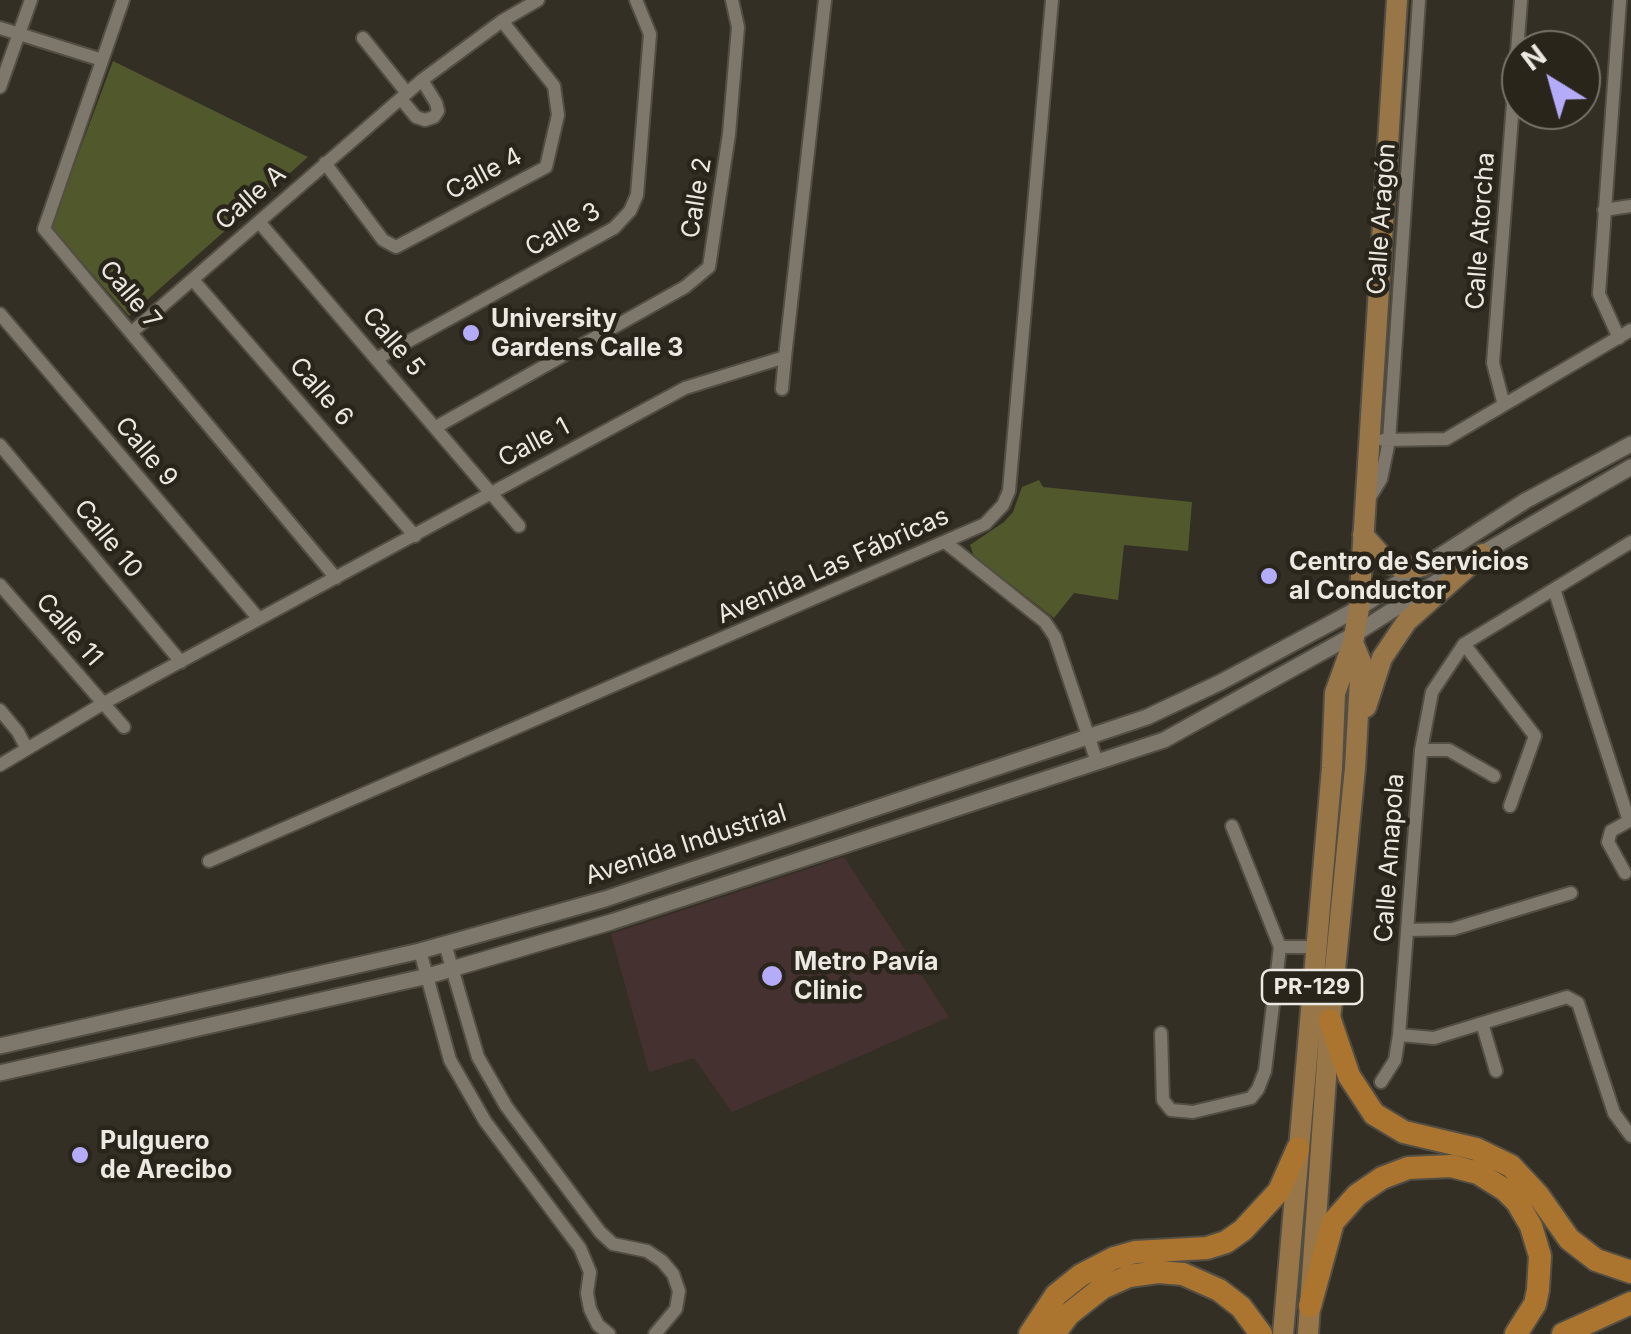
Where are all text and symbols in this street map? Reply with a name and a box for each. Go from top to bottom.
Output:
north arrow [1501,30,1601,130]
text: N [1515,38,1553,78]
street label: Calle 4 [441,141,527,207]
street label: Calle Aragón [1362,142,1402,296]
street label: Calle Atorcha [1461,151,1501,311]
street label: Calle 2 [676,156,718,240]
street label: Calle A [210,159,292,237]
street label: Calle 3 [520,197,606,263]
street label: Calle 7 [93,255,167,335]
street label: Calle 5 [355,301,431,383]
place label: University Gardens Calle 3 [491,304,683,363]
marker: University Gardens Calle 3 [460,322,482,344]
street label: Calle 6 [283,351,359,433]
street label: Calle 9 [108,411,184,493]
street label: Calle 1 [493,412,575,474]
street label: Calle 10 [67,494,149,584]
street label: Avenida Las Fábricas [713,501,953,631]
place label: Centro de Servicios al Conductor [1289,547,1529,606]
marker: Centro de Servicios al Conductor [1258,565,1280,587]
street label: Calle 11 [29,588,109,672]
street label: Calle Amapola [1369,772,1411,944]
street label: Avenida Industrial [582,798,790,892]
place label: Metro Pavía Clinic [794,947,938,1006]
marker: Metro Pavía Clinic [759,963,785,989]
road number: PR-129 [1262,970,1362,1004]
place label: Pulguero de Arecibo [100,1126,232,1185]
marker: Pulguero de Arecibo [69,1144,91,1166]

